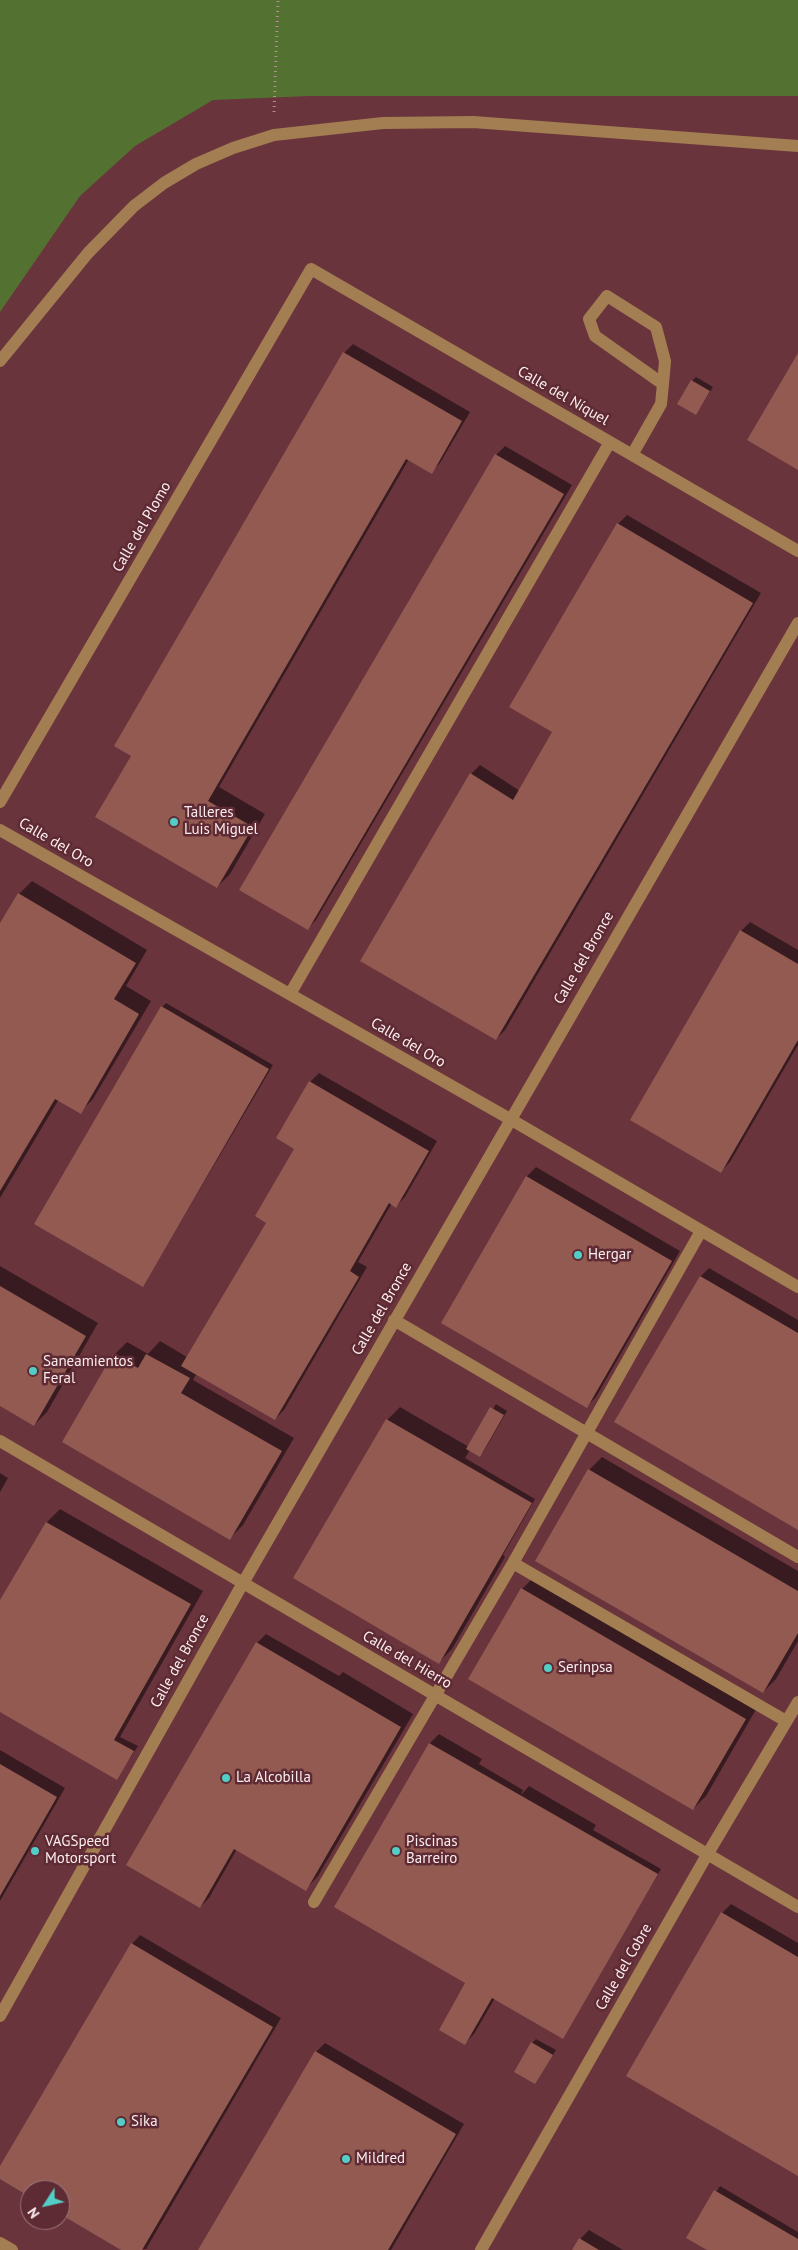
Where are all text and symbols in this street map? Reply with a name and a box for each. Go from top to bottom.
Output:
street label: Calle del Níquel [514,363,612,429]
street label: Calle del Plomo [109,479,175,575]
place label: Talleres Luis Miguel [184,804,258,839]
street label: Calle del Oro [15,814,97,872]
marker: Talleres Luis Miguel [168,816,180,828]
street label: Calle del Bronce [550,908,618,1008]
street label: Calle del Oro [367,1014,449,1072]
place label: Hergar [588,1246,631,1264]
marker: Hergar [572,1249,584,1261]
street label: Calle del Bronce [348,1259,416,1359]
place label: Saneamientos Feral [43,1353,133,1388]
marker: Saneamientos Feral [27,1365,39,1377]
street label: Calle del Bronce [147,1611,213,1711]
street label: Calle del Hierro [359,1627,455,1693]
place label: Serinpsa [558,1659,613,1677]
marker: Serinpsa [542,1662,554,1674]
place label: La Alcobilla [236,1769,311,1787]
marker: La Alcobilla [220,1772,232,1784]
place label: VAGSpeed Motorsport [45,1833,116,1868]
place label: Piscinas Barreiro [406,1833,457,1868]
marker: VAGSpeed Motorsport [29,1845,41,1857]
marker: Piscinas Barreiro [390,1845,402,1857]
street label: Calle del Cobre [592,1920,656,2014]
place label: Sika [131,2113,158,2131]
marker: Sika [115,2116,127,2128]
place label: Mildred [356,2150,405,2168]
marker: Mildred [340,2153,352,2165]
north arrow [20,2180,70,2230]
text: N [24,2204,44,2222]

